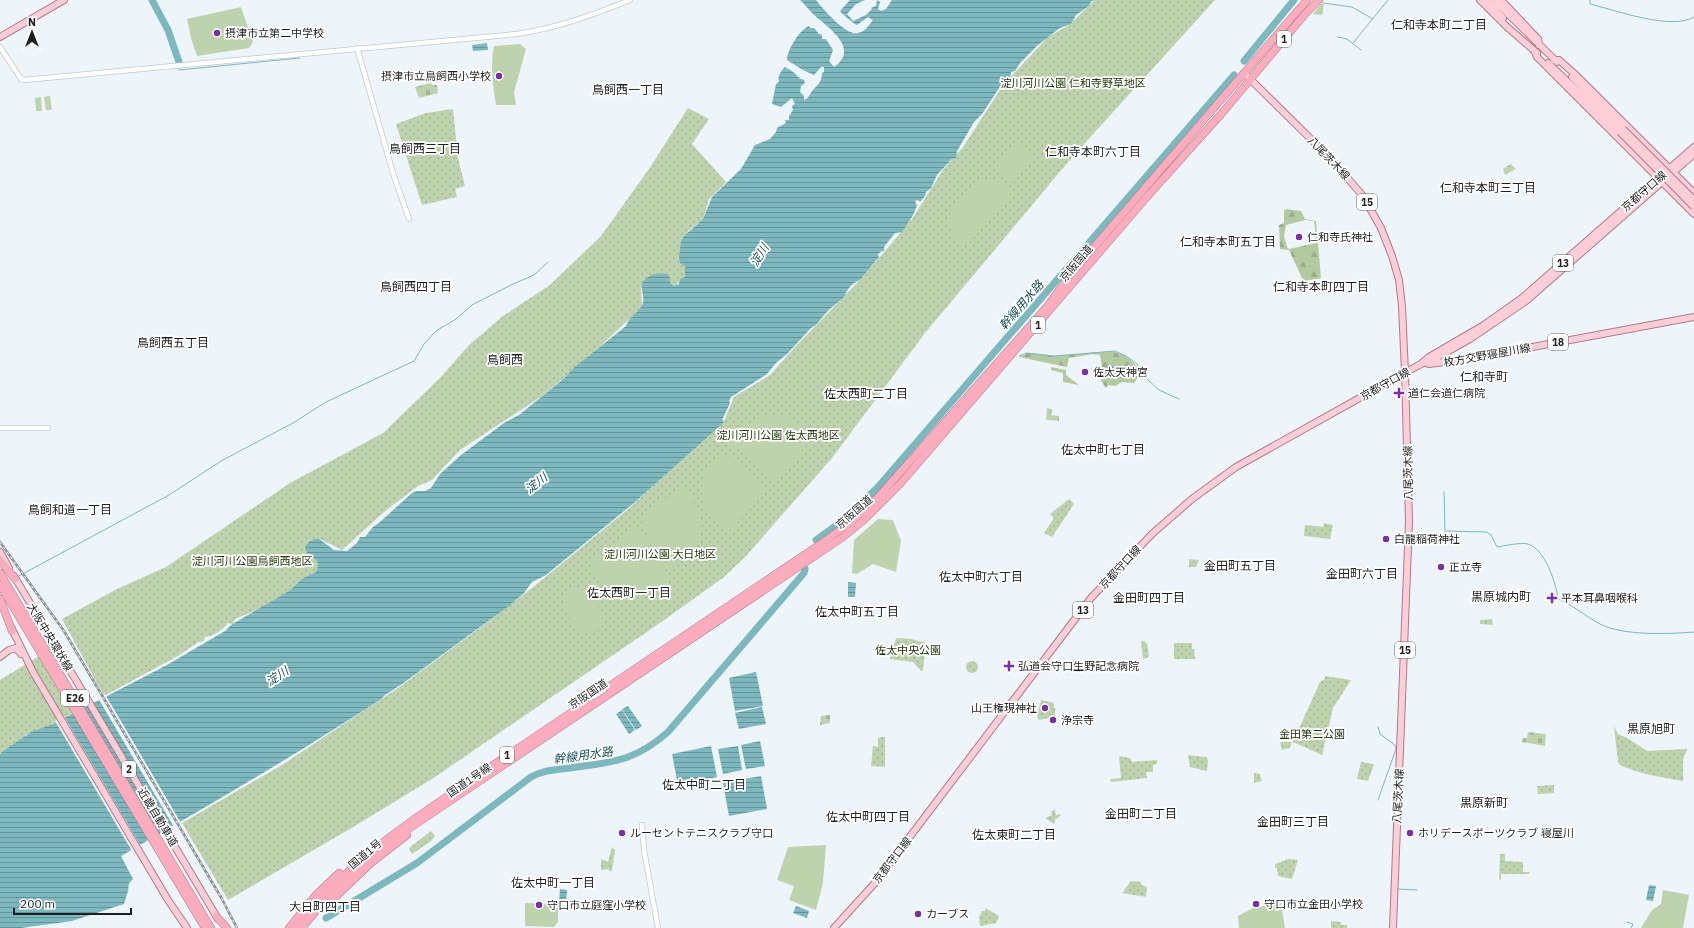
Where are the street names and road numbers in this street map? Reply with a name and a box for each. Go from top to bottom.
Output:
road number: 1 [1277,31,1291,47]
street label: 八尾茨木線 [1305,133,1353,183]
street label: 京都守口線 [1619,168,1669,214]
road number: 15 [1357,194,1377,210]
street label: 京阪国道 [1056,242,1096,284]
road number: 13 [1553,255,1573,271]
road number: 1 [1031,317,1045,333]
road number: 18 [1548,334,1568,350]
street label: 枚方交野寝屋川線 [1442,340,1532,370]
street label: 京都守口線 [1358,365,1412,403]
street label: 八尾茨木線 [1401,445,1415,501]
street label: 京阪国道 [833,492,875,532]
street label: 京都守口線 [1096,542,1144,592]
street label: 大阪中央環状線 [24,600,76,674]
road number: 13 [1073,602,1093,618]
road number: 15 [1395,642,1415,658]
street label: 京阪国道 [566,676,610,712]
road number: E26 [61,690,89,706]
road number: 1 [500,747,514,763]
street label: 国道1号線 [444,760,494,800]
road number: 2 [122,761,136,777]
street label: 八尾茨木線 [1390,768,1406,824]
street label: 近畿自動車道 [135,785,181,849]
street label: 京都守口線 [870,834,914,886]
street label: 国道1号 [345,836,385,872]

